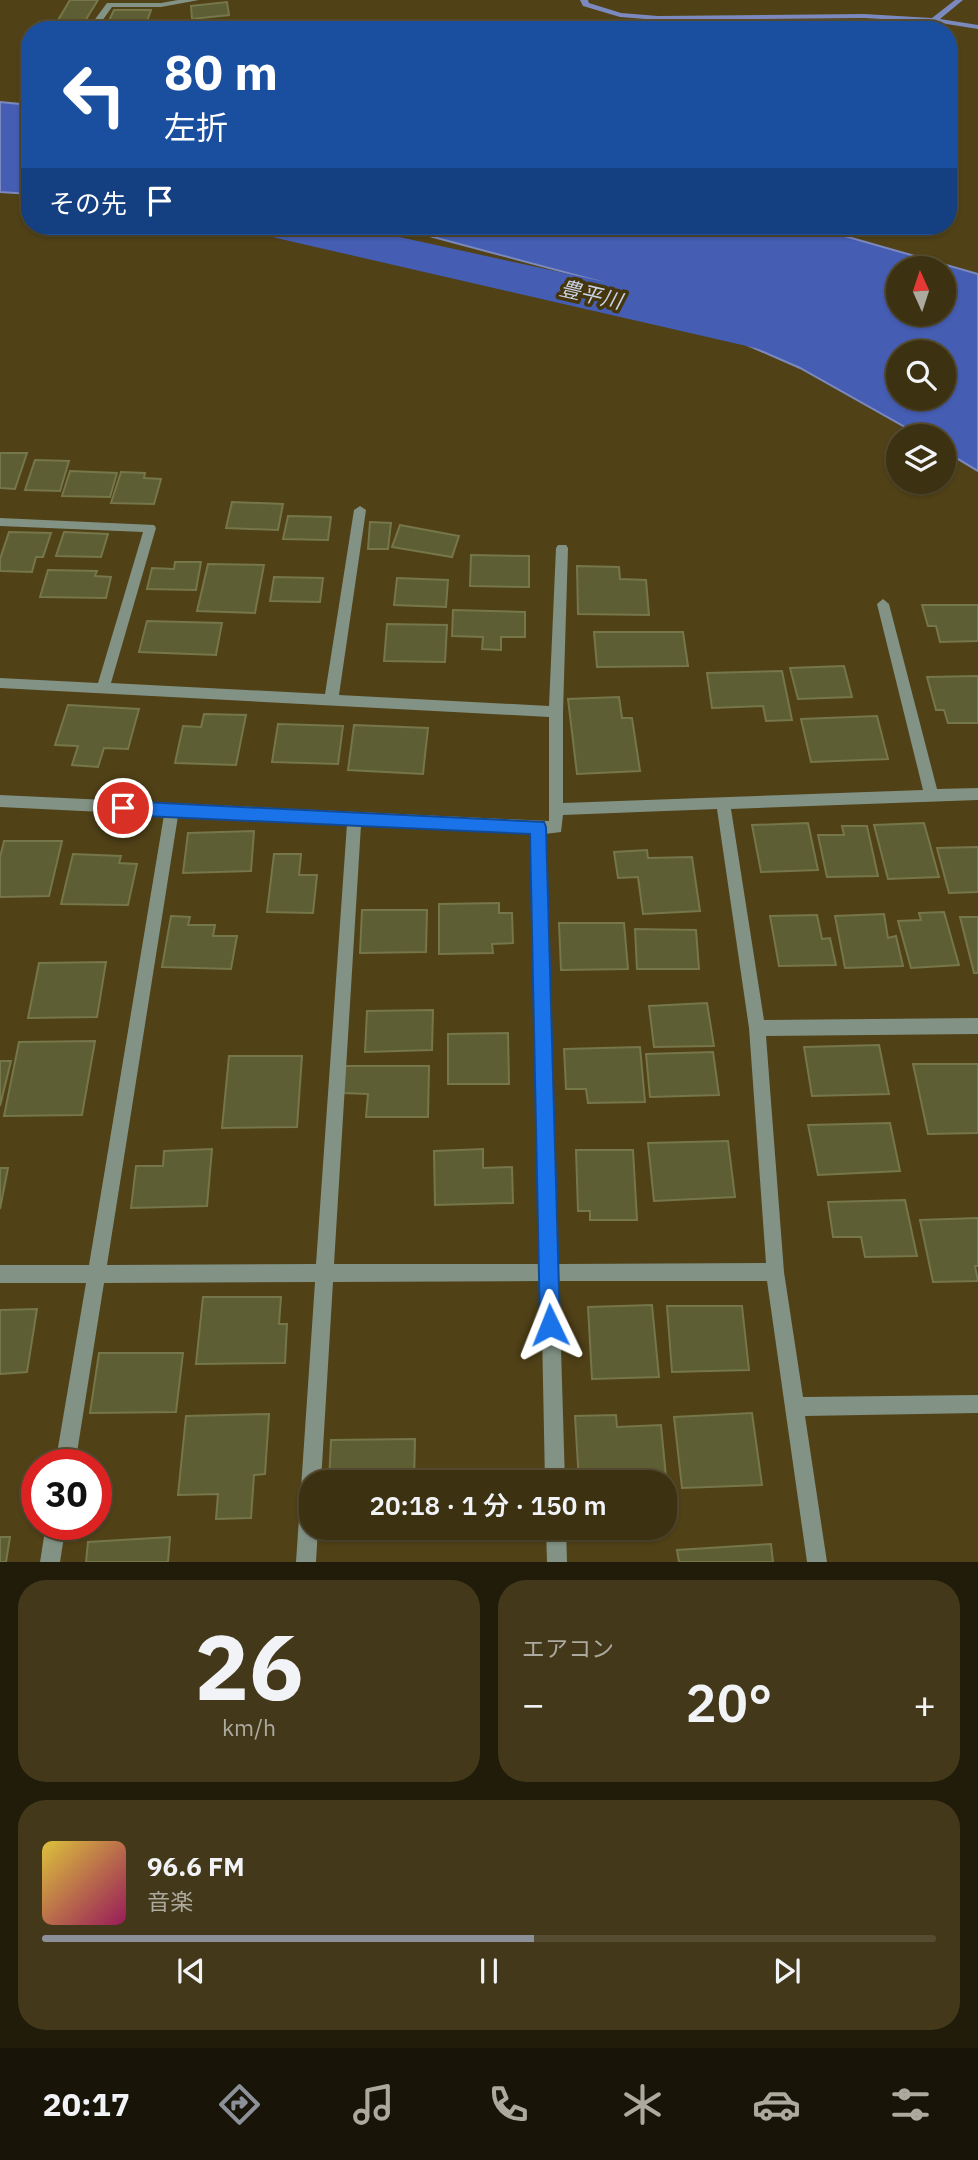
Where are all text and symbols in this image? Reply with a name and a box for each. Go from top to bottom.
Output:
text: 80 m [164,40,278,103]
icon: left [49,49,140,140]
text: 左折 [164,106,228,148]
icon: arrive [141,182,179,220]
text: その先 [49,186,127,220]
north arrow [886,256,956,326]
map controls [886,256,956,494]
water label: 豊平川 [557,273,627,315]
button: search [886,340,956,410]
button: layers [886,424,956,494]
pin [93,778,153,838]
icon: arrive [104,789,142,827]
position arrow [513,1288,587,1362]
speed limit sign: 30 [21,1449,112,1540]
text: 20:18 · 1 分 · 150 m [369,1488,607,1522]
text: 26 [194,1607,304,1725]
text: エアコン [522,1633,614,1663]
text: 20° [686,1669,772,1736]
text: − [522,1679,545,1728]
text: + [913,1679,936,1728]
text: km/h [222,1712,276,1742]
text: 96.6 FM [147,1849,245,1883]
text: 音楽 [147,1886,193,1916]
icon: previous [172,1952,210,1990]
icon: pause [470,1952,508,1990]
icon: next [768,1952,806,1990]
icon: directions [215,2080,264,2129]
icon: music [349,2080,398,2129]
icon: phone [484,2080,533,2129]
icon: climate [618,2080,667,2129]
icon: car [752,2080,801,2129]
icon: filters [886,2080,935,2129]
text: 20:17 [43,2083,130,2125]

